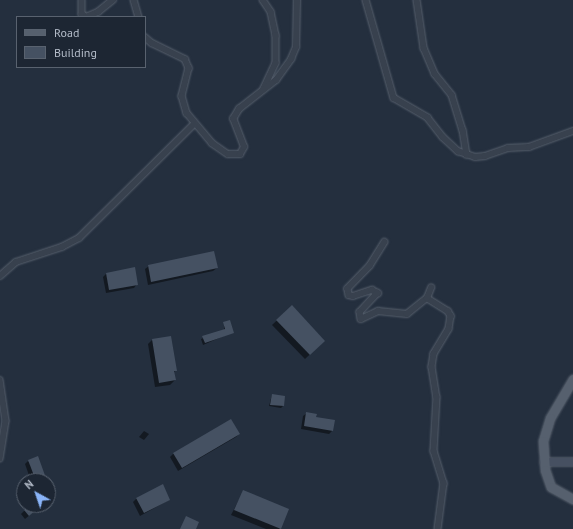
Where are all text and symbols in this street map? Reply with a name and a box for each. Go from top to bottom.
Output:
legend [16,16,146,68]
text: Road [54,25,79,40]
text: Building [54,45,97,60]
north arrow [16,473,56,513]
text: N [22,477,36,492]

